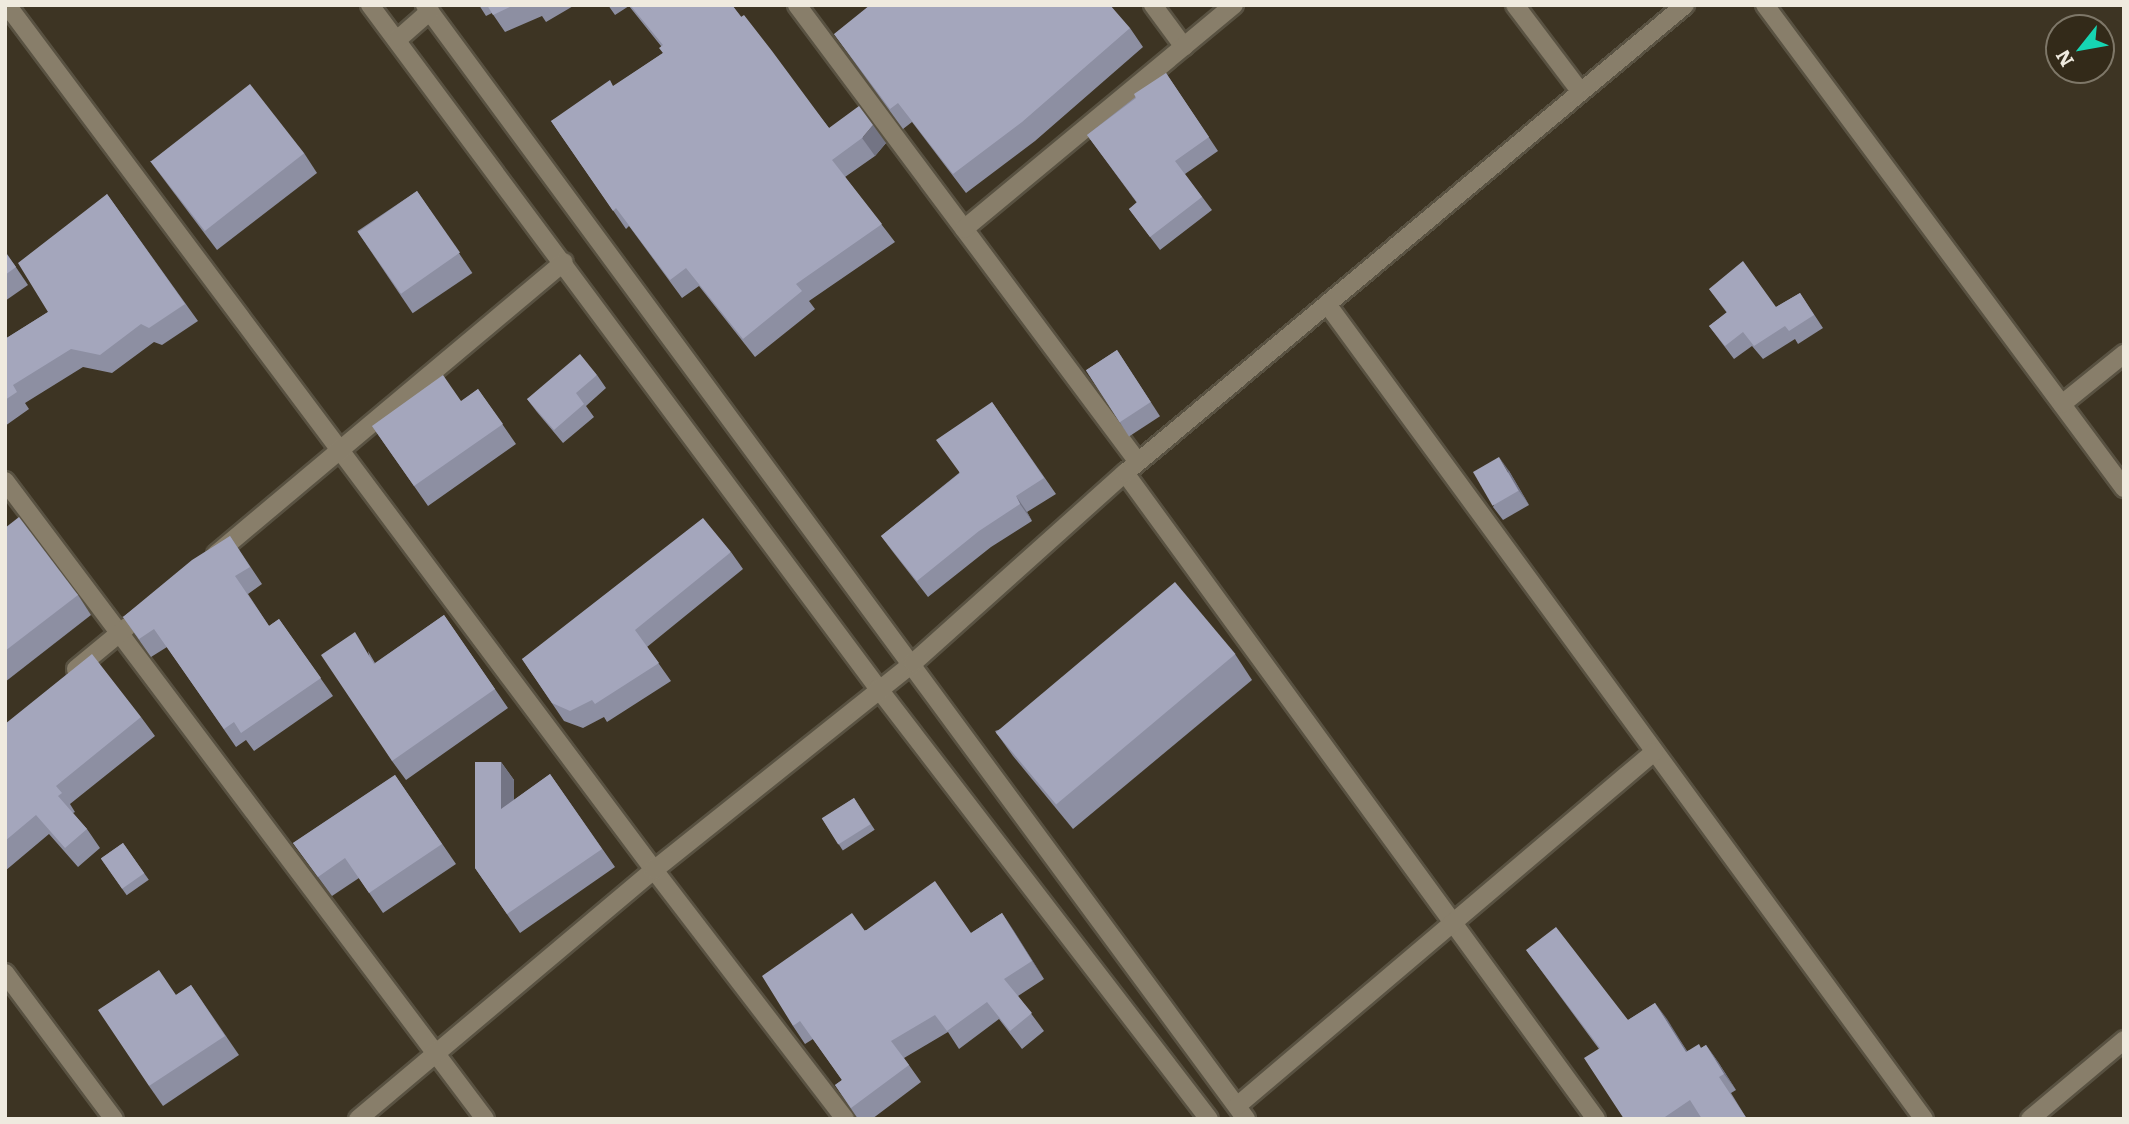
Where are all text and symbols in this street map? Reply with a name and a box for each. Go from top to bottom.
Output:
north arrow [2045,14,2115,84]
text: N [2048,45,2080,73]

